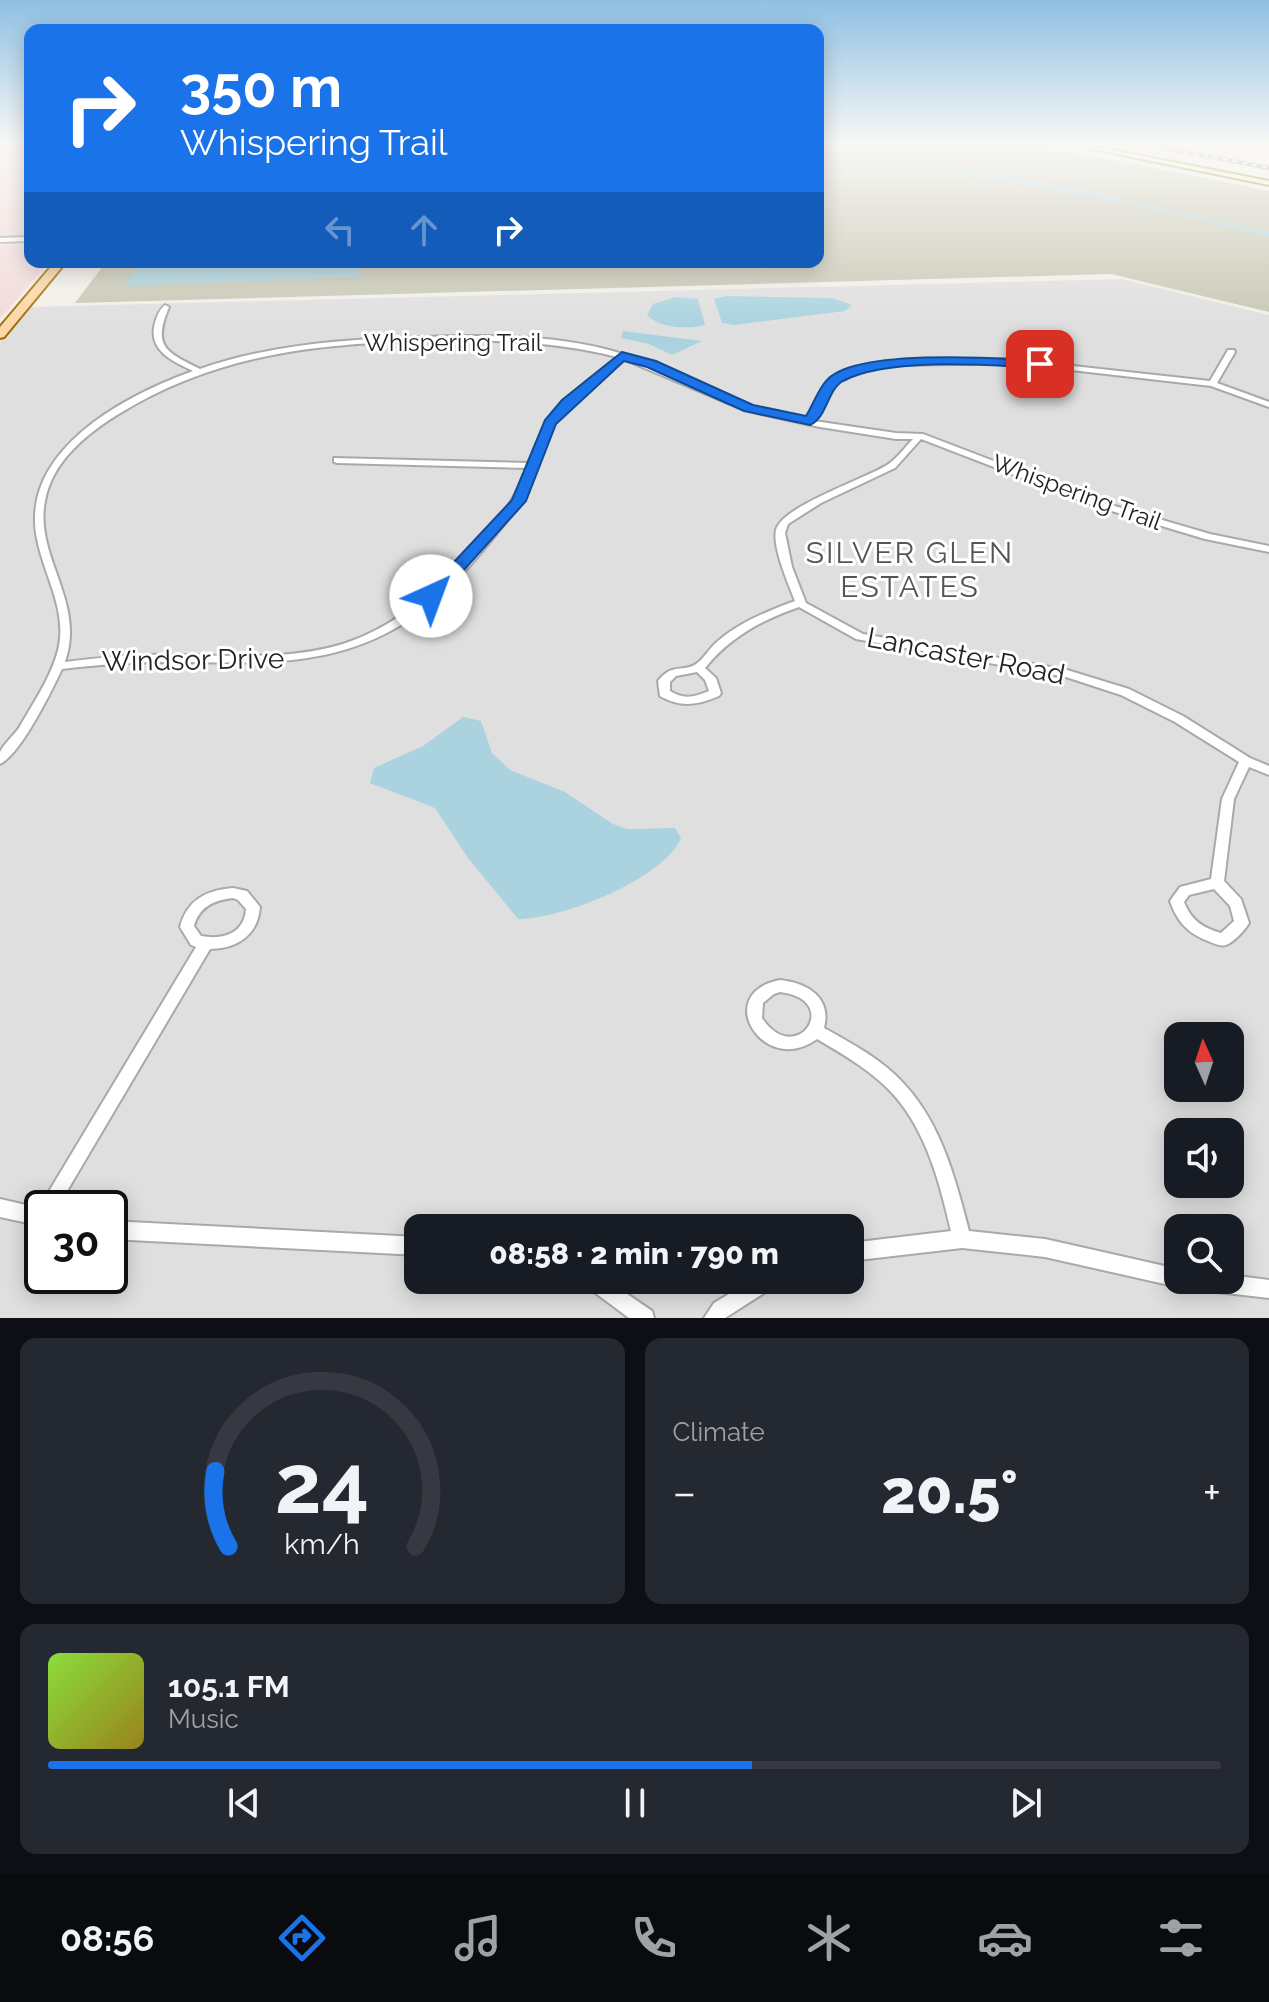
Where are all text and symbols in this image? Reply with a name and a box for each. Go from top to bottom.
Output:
text: 350 m [180,54,342,120]
icon: right [48,56,152,160]
text: Whispering Trail [180,121,448,163]
icon: left [318,208,362,252]
icon: ahead [402,208,446,252]
icon: right [486,208,530,252]
street label: Whispering Trail [364,328,543,357]
pin [1006,330,1074,398]
icon: arrive [1018,342,1062,386]
street label: Whispering Trail [988,448,1166,536]
district label: SILVER GLEN ESTATES [806,535,1014,604]
position arrow [389,554,473,638]
street label: Lancaster Road [864,621,1068,691]
street label: Windsor Drive [101,642,285,678]
north arrow [1164,1022,1244,1102]
map controls [1164,1022,1244,1294]
button: sound [1164,1118,1244,1198]
speed limit sign: 30 [24,1190,128,1294]
button: search [1164,1214,1244,1294]
text: 08:58 · 2 min · 790 m [489,1236,779,1271]
text: Climate [673,1417,765,1447]
text: 24 [275,1435,369,1532]
text: 20.5° [881,1457,1018,1527]
text: − [673,1467,696,1518]
text: + [1203,1467,1221,1518]
text: km/h [285,1527,360,1561]
text: 105.1 FM [168,1669,290,1704]
text: Music [168,1704,239,1734]
icon: previous [222,1781,266,1825]
icon: pause [613,1781,657,1825]
icon: next [1004,1781,1048,1825]
icon: directions [274,1910,330,1966]
icon: music [450,1910,506,1966]
icon: phone [626,1910,682,1966]
icon: climate [801,1910,857,1966]
icon: car [977,1910,1033,1966]
icon: filters [1153,1910,1209,1966]
text: 08:56 [60,1917,154,1959]

